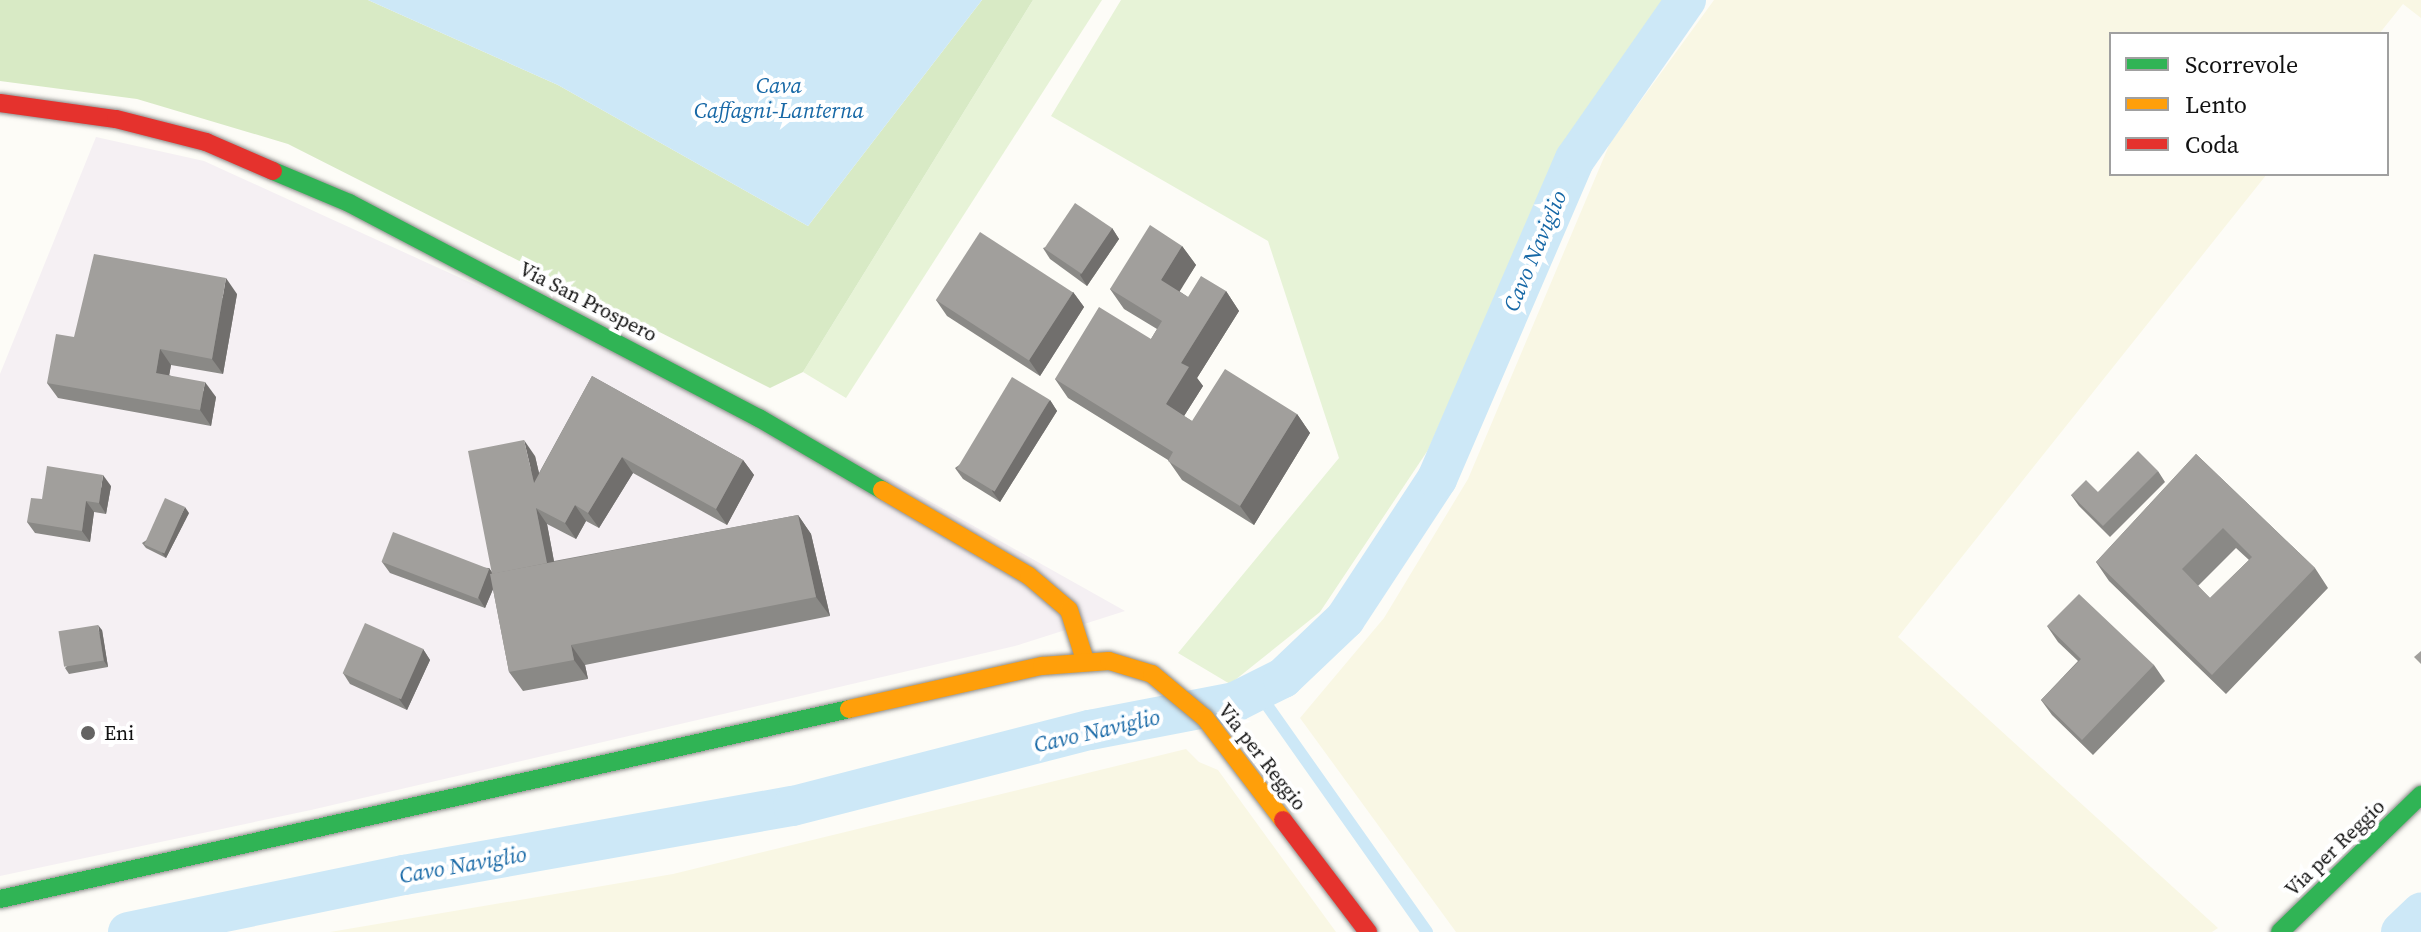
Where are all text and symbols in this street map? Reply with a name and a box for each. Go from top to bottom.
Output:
legend [2109,32,2389,176]
text: Scorrevole [2185,48,2298,81]
water label: Cava Caffagni-Lanterna [694,72,864,124]
text: Lento [2185,88,2247,121]
text: Coda [2185,128,2239,161]
water label: Cavo Naviglio [1498,187,1572,315]
street label: Via San Prospero [515,257,661,347]
street label: Via per Reggio [1213,699,1311,815]
water label: Cavo Naviglio [1031,704,1163,758]
place label: Eni [104,721,134,745]
marker: Eni [79,724,97,742]
street label: Via per Reggio [2280,795,2390,901]
water label: Cavo Naviglio [397,841,529,889]

